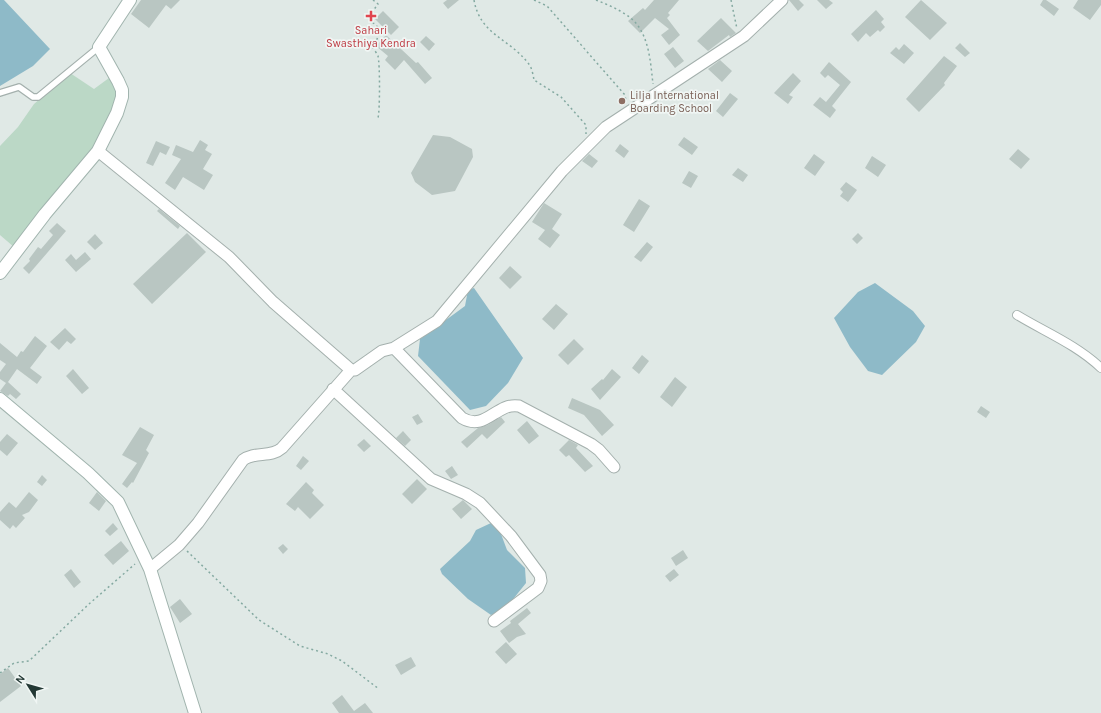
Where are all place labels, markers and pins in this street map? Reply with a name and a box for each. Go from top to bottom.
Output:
marker: Sahari Swasthiya Kendra [365,10,377,22]
place label: Sahari Swasthiya Kendra [326,24,416,50]
place label: Lilja International Boarding School [630,89,719,115]
marker: Lilja International Boarding School [617,96,627,106]

